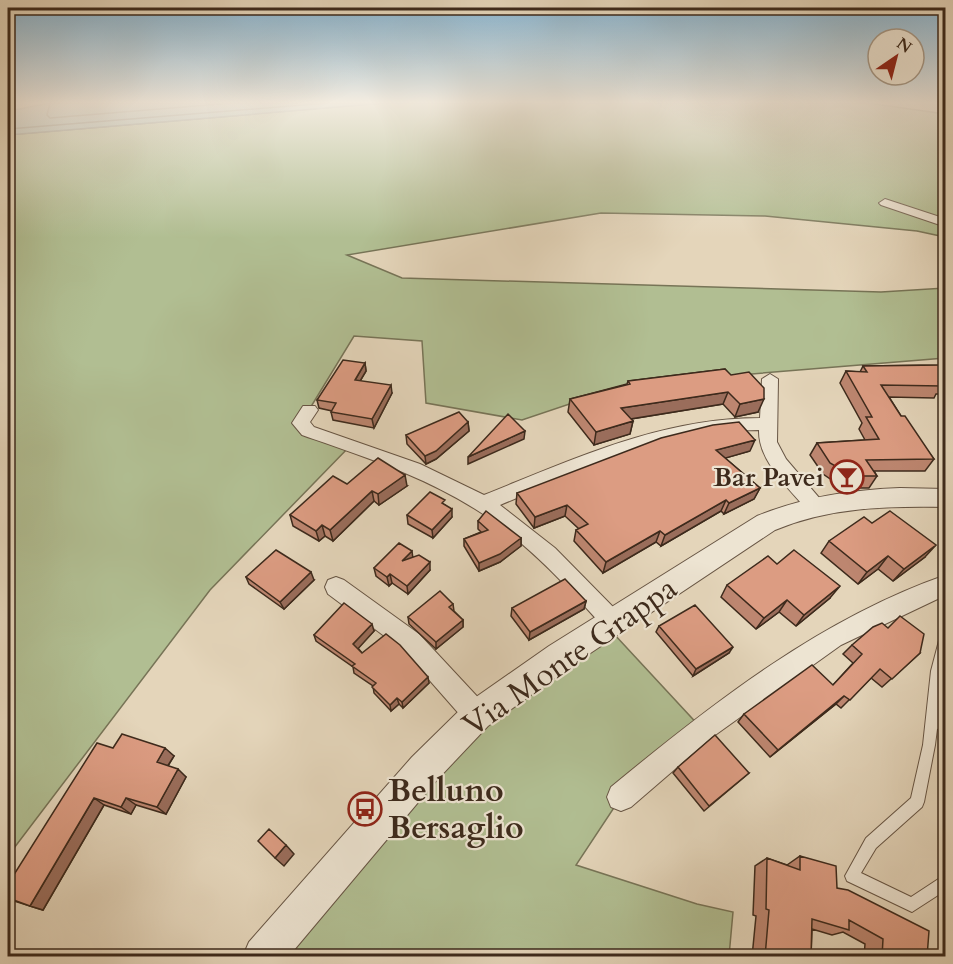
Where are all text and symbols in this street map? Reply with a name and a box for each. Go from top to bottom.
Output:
north arrow [866,27,926,87]
text: N [892,33,916,59]
bar icon: Bar Pavei [829,459,865,495]
place label: Bar Pavei [713,460,824,495]
street label: Via Monte Grappa [454,566,686,747]
place label: Belluno Bersaglio [388,769,524,850]
bus stop icon: Belluno Bersaglio [347,791,383,827]

